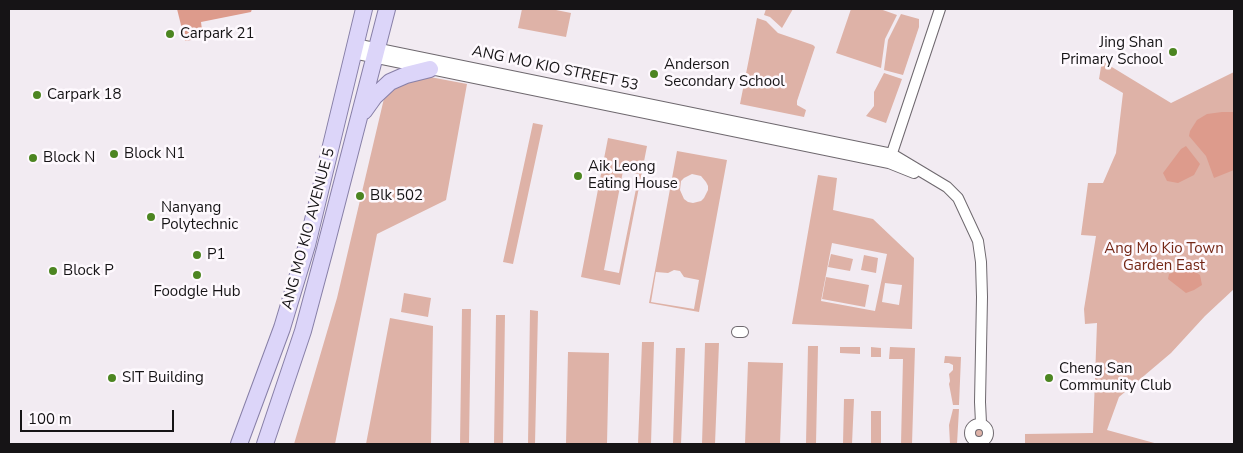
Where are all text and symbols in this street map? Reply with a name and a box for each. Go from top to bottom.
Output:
place label: Carpark 21 [180,25,255,43]
marker: Carpark 21 [164,28,176,40]
place label: Jing Shan Primary School [1061,34,1163,69]
street label: ANG MO KIO STREET 53 [470,43,640,95]
marker: Jing Shan Primary School [1167,46,1179,58]
place label: Anderson Secondary School [664,56,785,91]
marker: Anderson Secondary School [648,68,660,80]
place label: Carpark 18 [47,86,122,104]
marker: Carpark 18 [31,89,43,101]
place label: Block N1 [124,145,185,163]
street label: ANG MO KIO AVENUE 5 [279,146,339,312]
marker: Block N1 [108,148,120,160]
place label: Block N [43,149,95,167]
marker: Block N [27,152,39,164]
place label: Aik Leong Eating House [588,158,678,193]
marker: Aik Leong Eating House [572,170,584,182]
place label: Blk 502 [370,187,423,205]
marker: Blk 502 [354,190,366,202]
place label: Nanyang Polytechnic [161,199,238,234]
marker: Nanyang Polytechnic [145,211,157,223]
park label: Ang Mo Kio Town Garden East [1104,240,1224,275]
place label: P1 [207,246,225,264]
marker: P1 [191,249,203,261]
place label: Block P [63,262,114,280]
marker: Block P [47,265,59,277]
marker: Foodgle Hub [191,269,203,281]
place label: Foodgle Hub [154,283,240,301]
place label: Cheng San Community Club [1059,360,1172,395]
place label: SIT Building [122,369,204,387]
marker: SIT Building [106,372,118,384]
marker: Cheng San Community Club [1043,372,1055,384]
scale bar [22,400,176,432]
text: 100 m [28,409,72,429]

